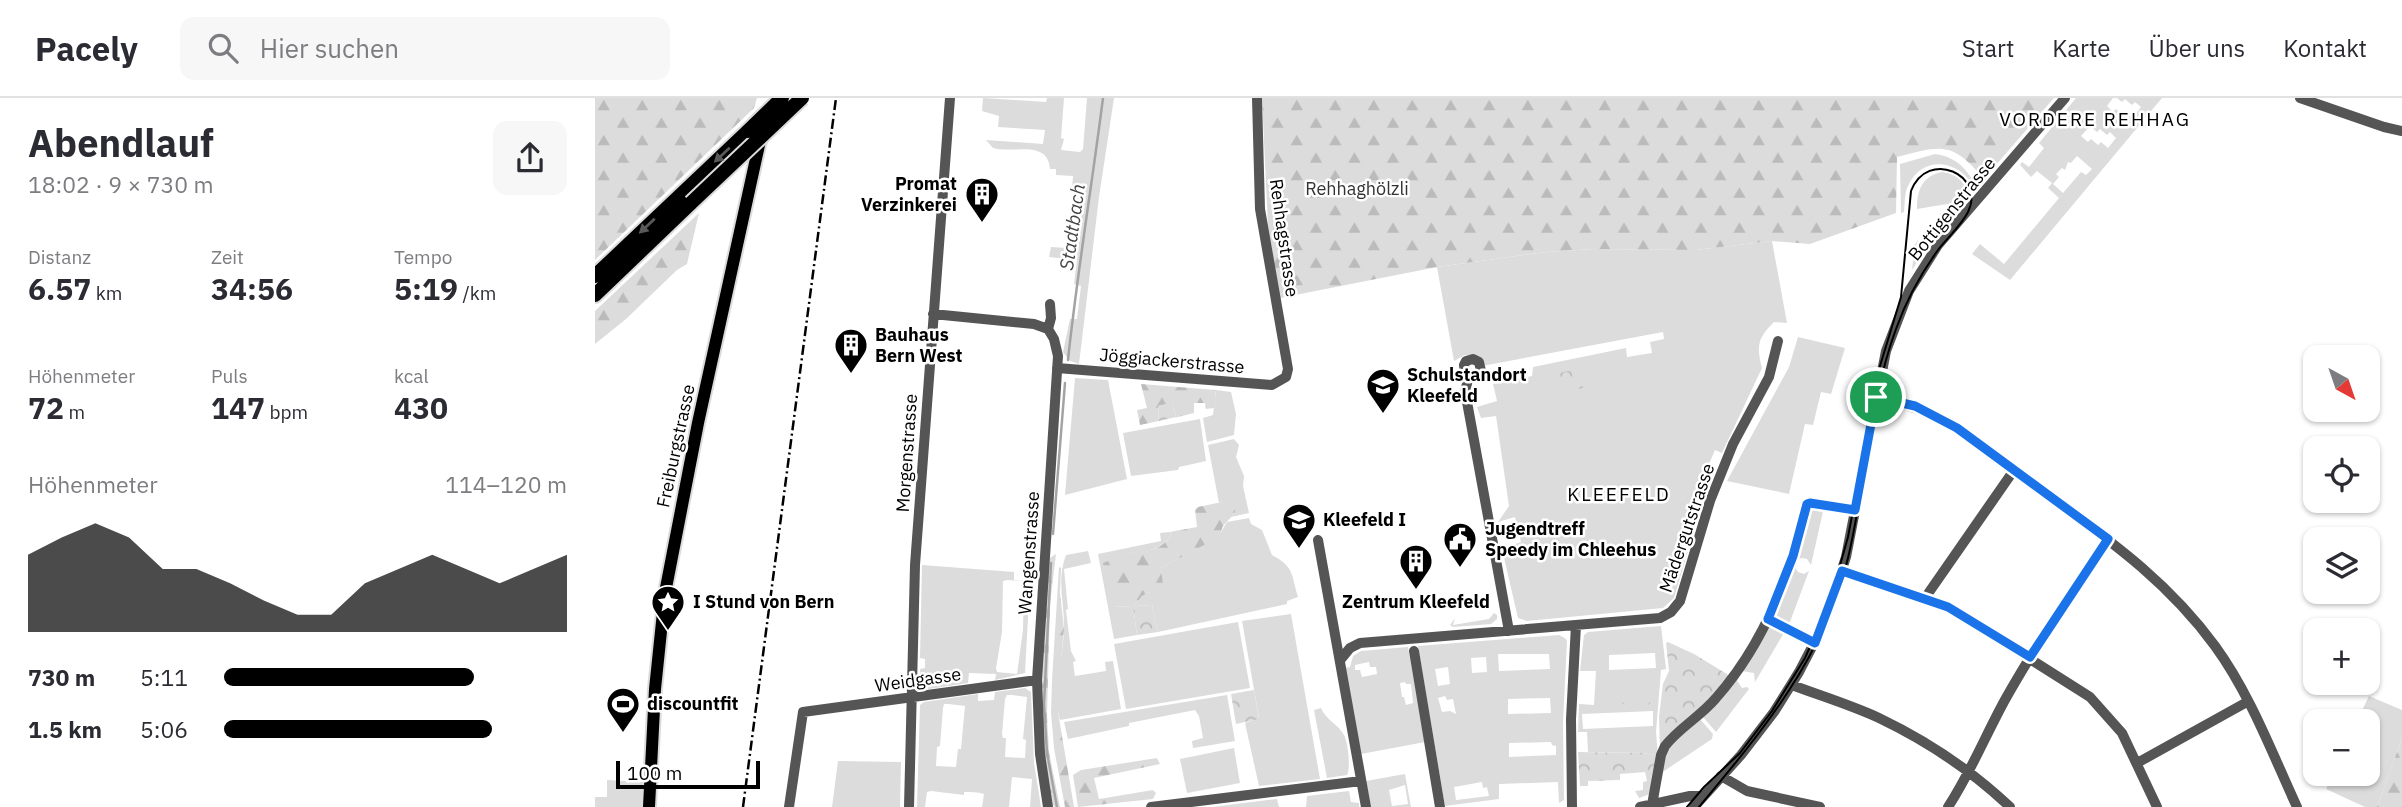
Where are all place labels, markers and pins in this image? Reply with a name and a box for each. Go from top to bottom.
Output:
place label: Promat Verzinkerei [861,172,957,216]
building icon: Promat Verzinkerei [963,175,1001,224]
place label: Bauhaus Bern West [875,323,962,367]
building icon: Bauhaus Bern West [832,326,870,375]
place label: Schulstandort Kleefeld [1407,363,1527,407]
school or university icon: Schulstandort Kleefeld [1364,366,1402,415]
pin [1846,367,1906,427]
school or university icon: Kleefeld I [1280,501,1318,550]
place label: Kleefeld I [1323,508,1406,531]
place label: Jugendtreff Speedy im Chleehus [1485,517,1656,561]
public building icon: Jugendtreff Speedy im Chleehus [1441,520,1479,569]
building icon: Zentrum Kleefeld [1397,542,1435,591]
place icon: I Stund von Bern [649,583,687,632]
place label: I Stund von Bern [693,590,835,613]
place label: Zentrum Kleefeld [1342,590,1490,613]
sports icon: discountfit [604,685,642,734]
place label: discountfit [647,692,739,715]

